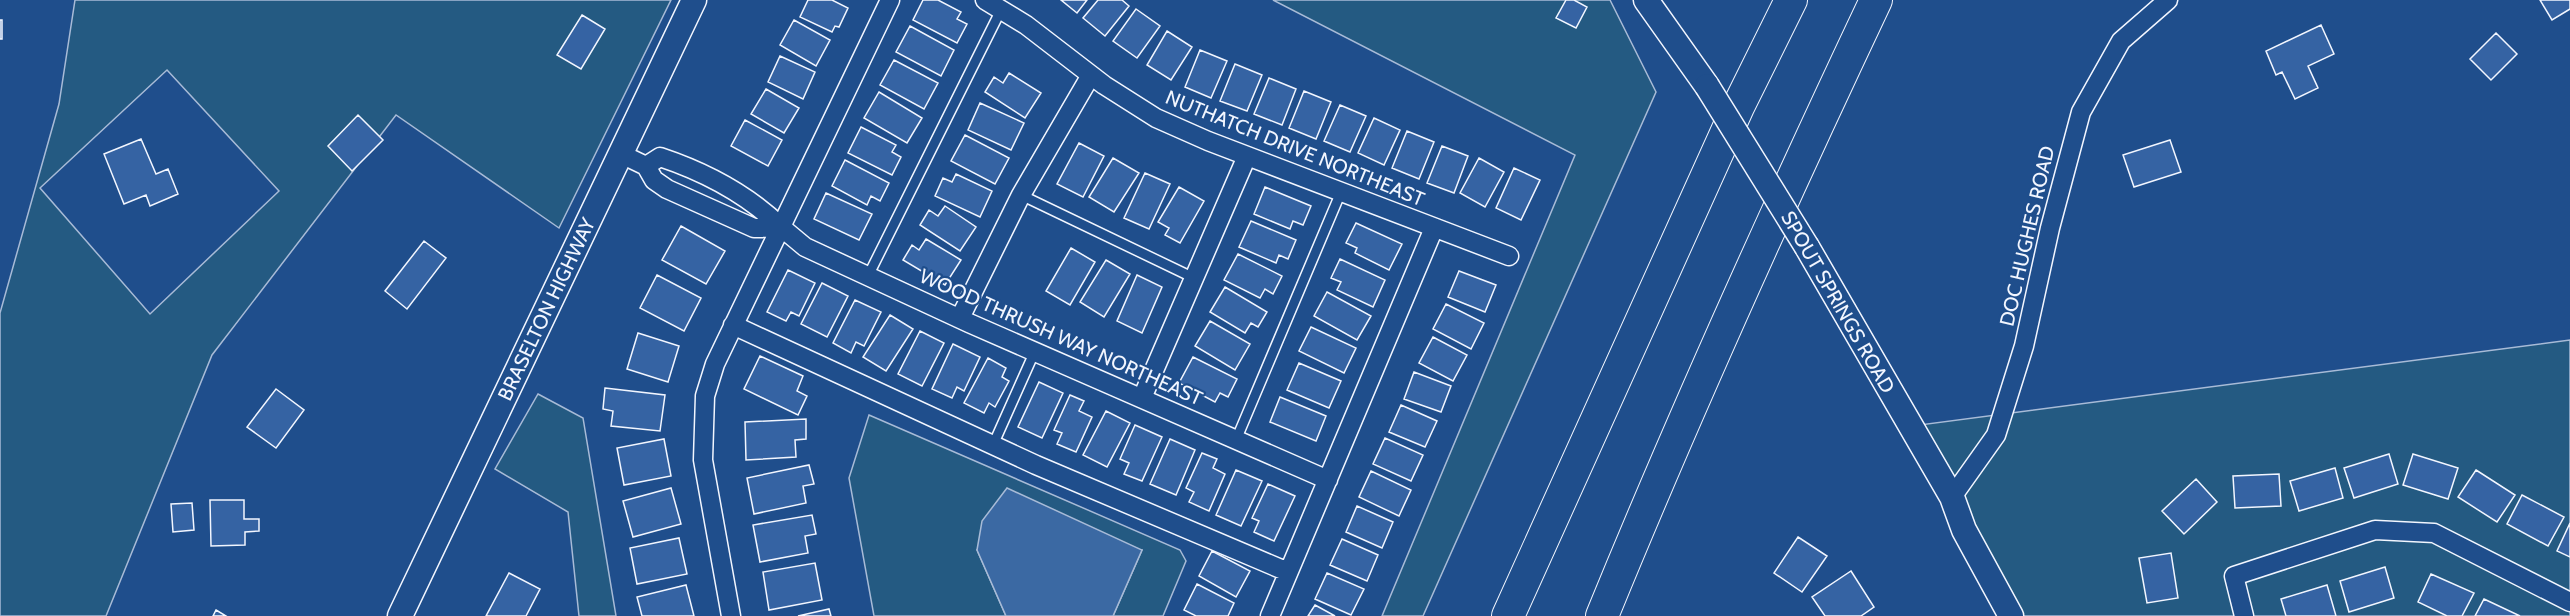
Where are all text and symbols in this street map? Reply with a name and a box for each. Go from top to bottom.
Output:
street label: NUTHATCH DRIVE NORTHEAST [1162,85,1428,211]
street label: DOC HUGHES ROAD [1995,144,2059,328]
street label: SPOUT SPRINGS ROAD [1776,207,1900,397]
street label: BRASELTON HIGHWAY [493,213,601,404]
street label: WOOD THRUSH WAY NORTHEAST [916,264,1206,411]

